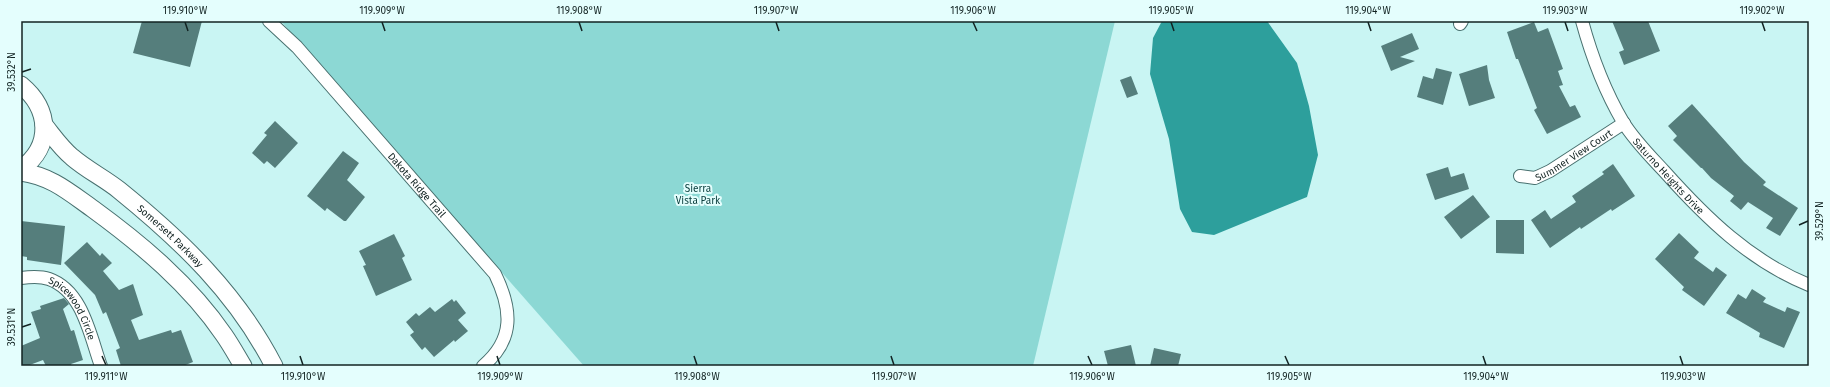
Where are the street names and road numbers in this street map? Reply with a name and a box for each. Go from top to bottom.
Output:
street label: Summer View Court [1533,127,1615,184]
street label: Saturno Heights Drive [1630,136,1706,217]
street label: Dakota Ridge Trail [385,151,448,220]
street label: Somersett Parkway [134,203,205,270]
street label: Spicewood Circle [47,274,97,342]

